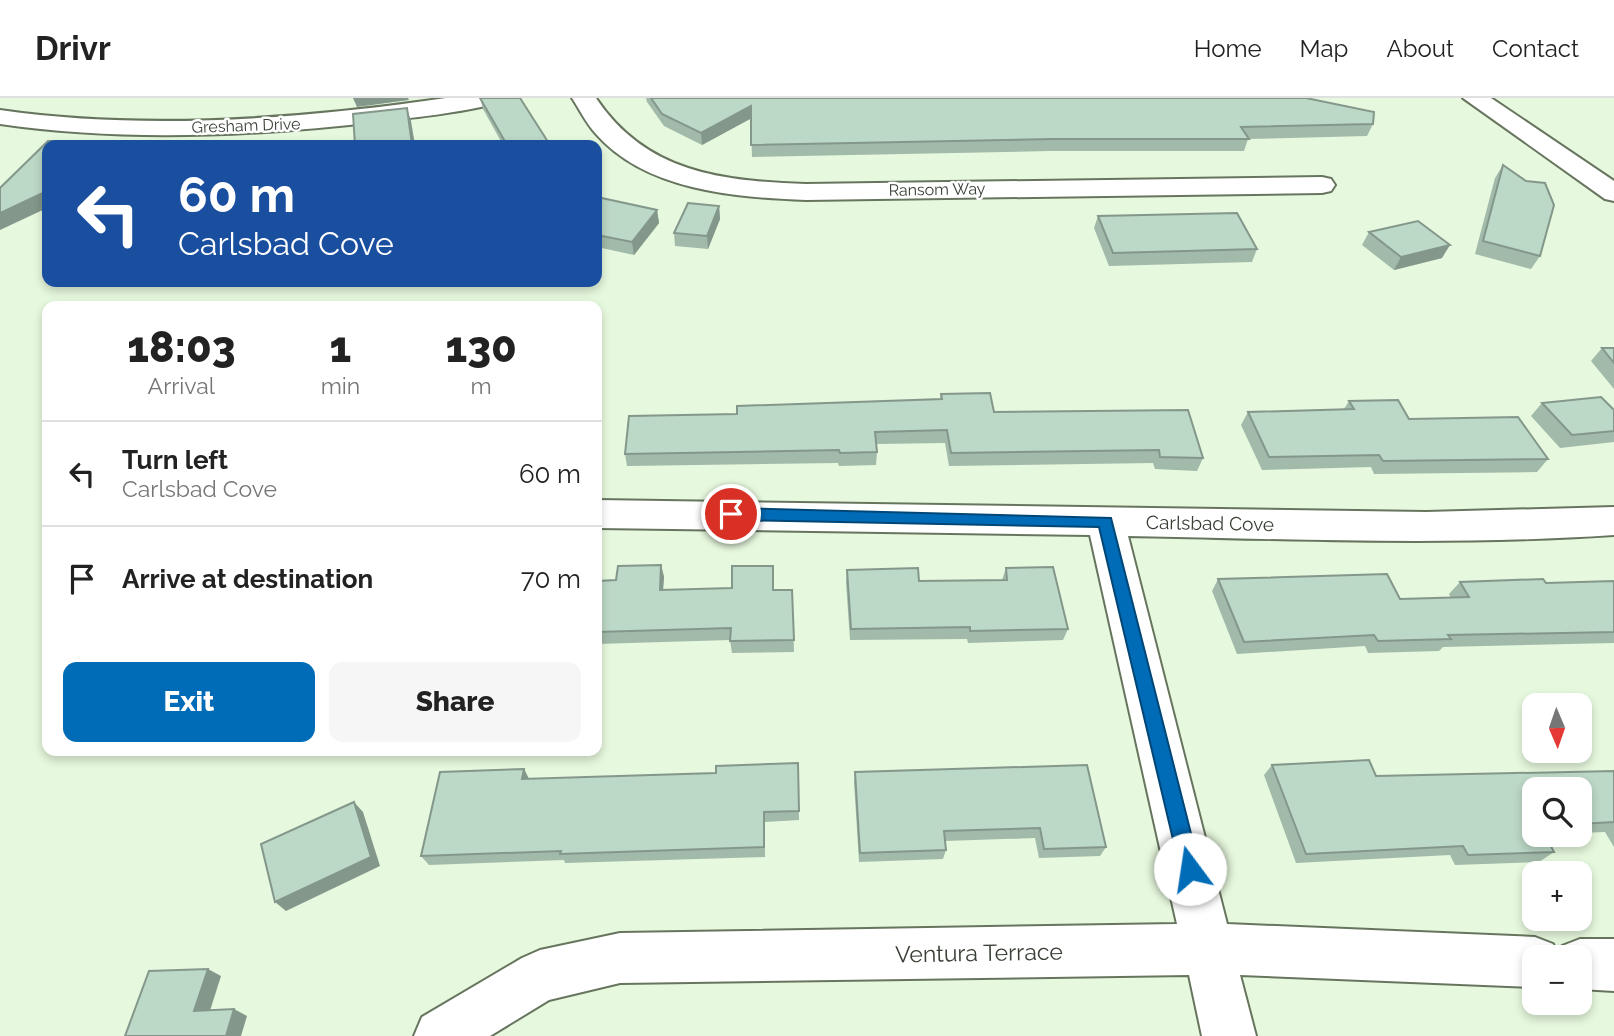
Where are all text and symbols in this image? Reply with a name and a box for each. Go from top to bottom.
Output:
text: Drivr [35,29,111,68]
text: Home [1194,34,1262,63]
text: Map [1300,34,1348,63]
text: About [1386,34,1454,63]
text: Contact [1492,34,1579,63]
street label: Gresham Drive [191,114,301,137]
text: 60 m [178,166,295,223]
icon: left [63,168,154,259]
street label: Ransom Way [888,179,986,200]
text: Carlsbad Cove [178,225,394,262]
text: 18:03 [127,323,236,372]
text: 1 [330,323,351,372]
text: 130 [445,323,517,372]
text: Arrival [148,372,215,399]
text: min [321,372,360,399]
text: m [471,372,492,399]
text: Turn left [122,445,228,475]
icon: left [63,455,101,493]
text: 60 m [519,459,581,489]
text: Carlsbad Cove [122,475,277,502]
pin [701,484,761,544]
icon: arrive [712,495,750,533]
street label: Carlsbad Cove [1146,511,1274,535]
icon: arrive [63,560,101,598]
text: Arrive at destination [122,564,373,594]
text: 70 m [521,564,581,594]
button: Exit [63,662,315,742]
button: Share [329,662,581,742]
north arrow [1522,693,1592,763]
map controls [1522,693,1592,1015]
button: search [1522,777,1592,847]
position arrow [1153,832,1227,906]
button: + [1522,861,1592,931]
street label: Ventura Terrace [895,938,1063,967]
button: − [1522,945,1592,1015]

